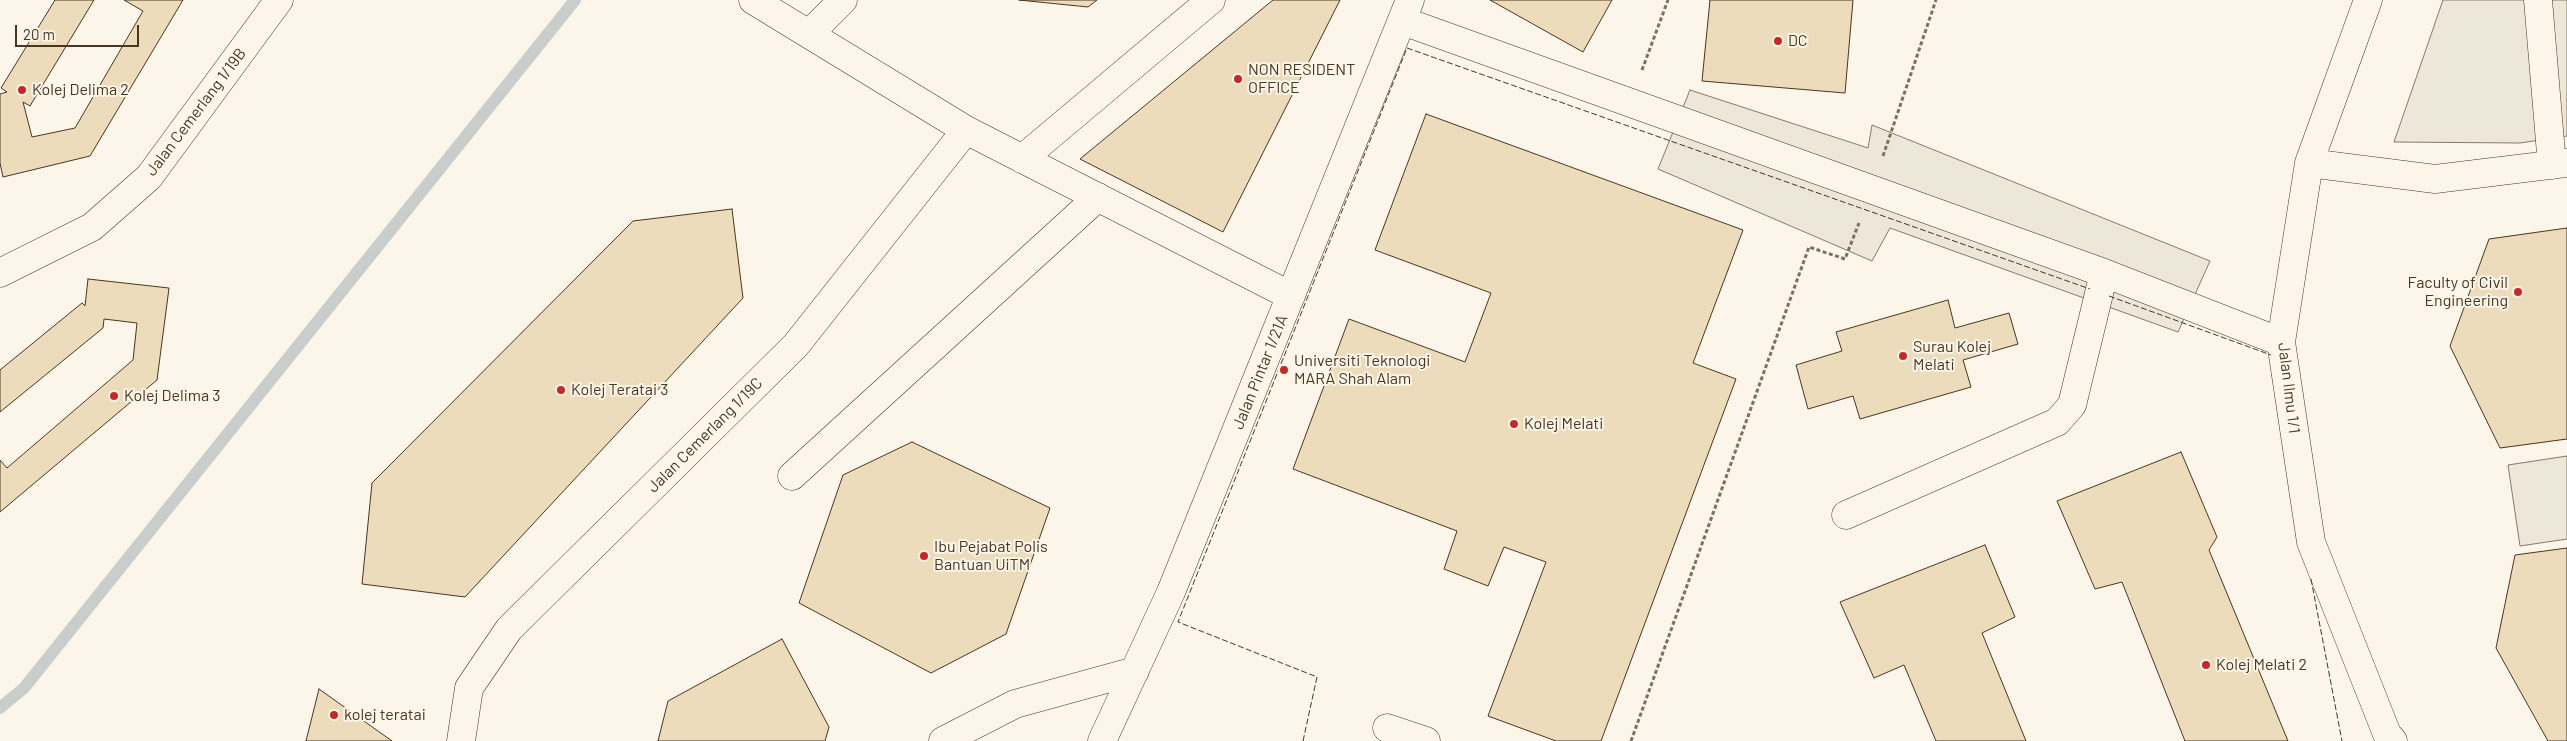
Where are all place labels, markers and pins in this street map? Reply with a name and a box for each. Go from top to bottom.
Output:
place label: DC [1788,31,1808,51]
marker: DC [1772,35,1784,47]
place label: NON RESIDENT OFFICE [1248,60,1355,98]
marker: NON RESIDENT OFFICE [1232,73,1244,85]
place label: Kolej Delima 2 [32,80,129,100]
marker: Kolej Delima 2 [16,84,28,96]
place label: Faculty of Civil Engineering [2408,273,2508,311]
marker: Faculty of Civil Engineering [2512,286,2524,298]
place label: Surau Kolej Melati [1913,337,1991,375]
marker: Surau Kolej Melati [1897,350,1909,362]
place label: Universiti Teknologi MARA Shah Alam [1294,351,1430,389]
marker: Universiti Teknologi MARA Shah Alam [1278,364,1290,376]
place label: Kolej Teratai 3 [571,380,669,400]
marker: Kolej Teratai 3 [555,384,567,396]
place label: Kolej Delima 3 [124,386,221,406]
marker: Kolej Delima 3 [108,390,120,402]
place label: Kolej Melati [1524,414,1603,434]
marker: Kolej Melati [1508,418,1520,430]
place label: Ibu Pejabat Polis Bantuan UiTM [934,537,1048,575]
marker: Ibu Pejabat Polis Bantuan UiTM [918,550,930,562]
place label: Kolej Melati 2 [2216,655,2307,675]
marker: Kolej Melati 2 [2200,659,2212,671]
place label: kolej teratai [344,705,426,725]
marker: kolej teratai [328,709,340,721]

